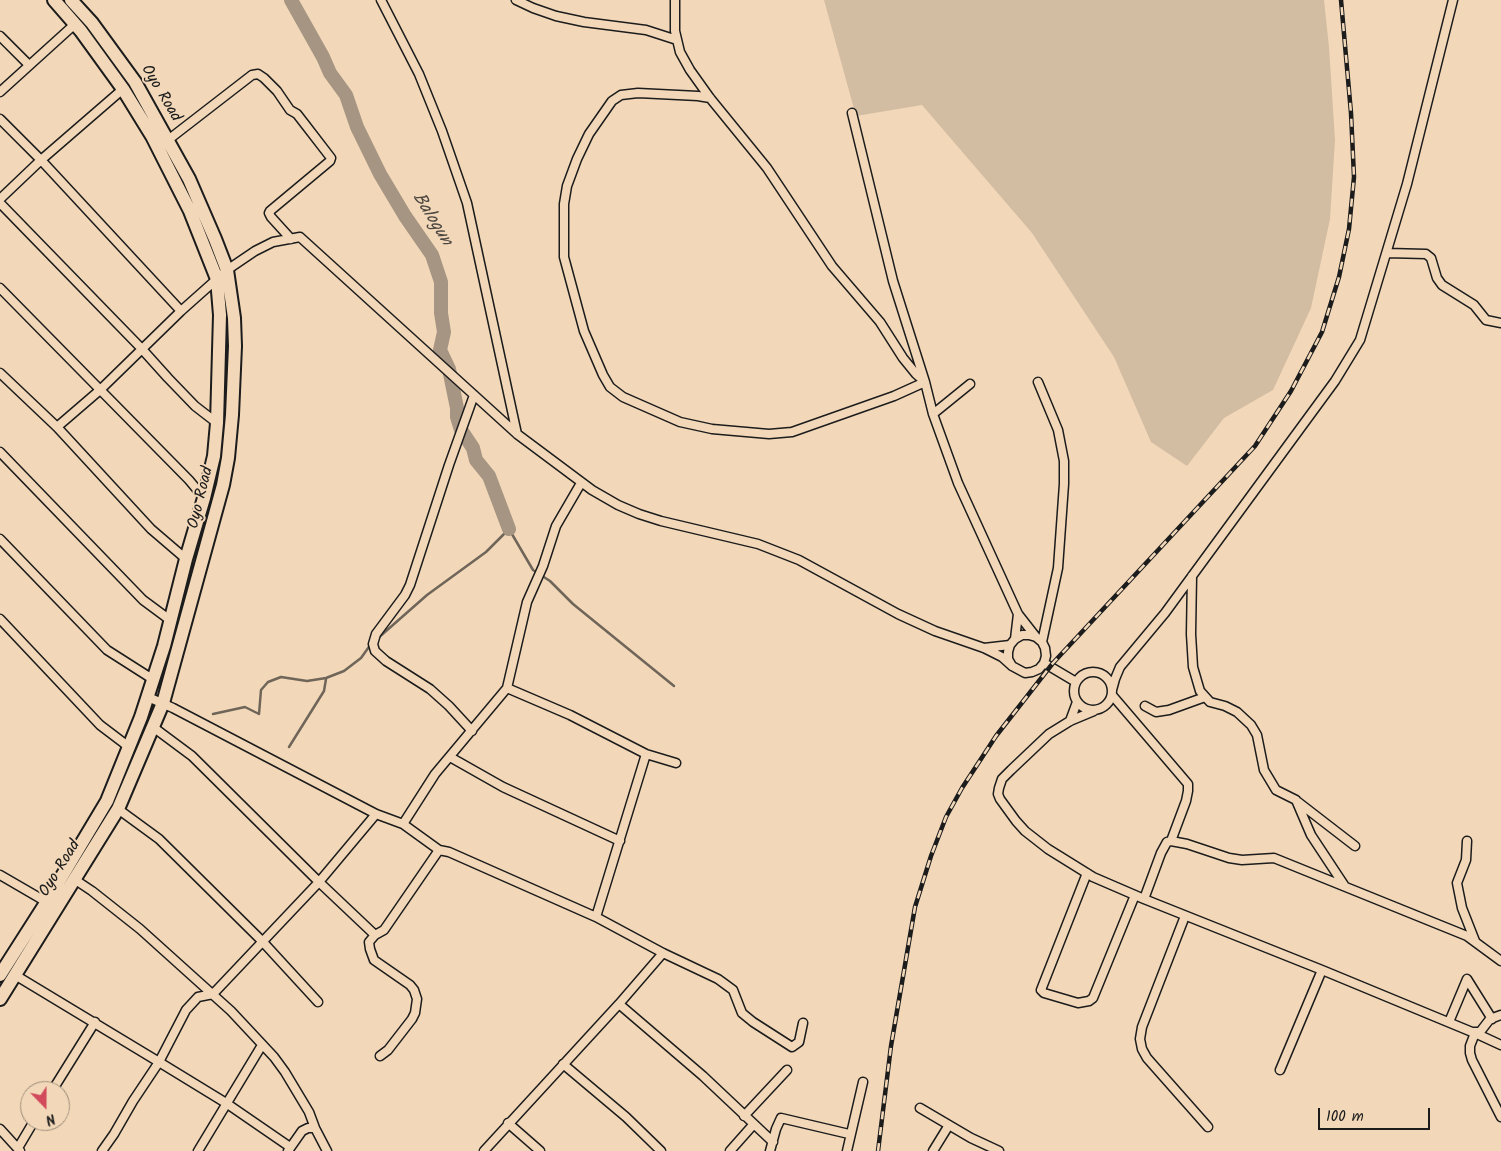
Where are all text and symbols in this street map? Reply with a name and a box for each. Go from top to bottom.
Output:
street label: Oyo Road [136,62,184,126]
water label: Balogun [406,189,456,251]
street label: Oyo Road [185,465,219,531]
street label: Oyo Road [36,837,86,901]
north arrow [20,1081,70,1131]
scale bar [1321,1098,1434,1130]
text: 100 m [1326,1105,1364,1129]
text: N [42,1107,58,1131]

